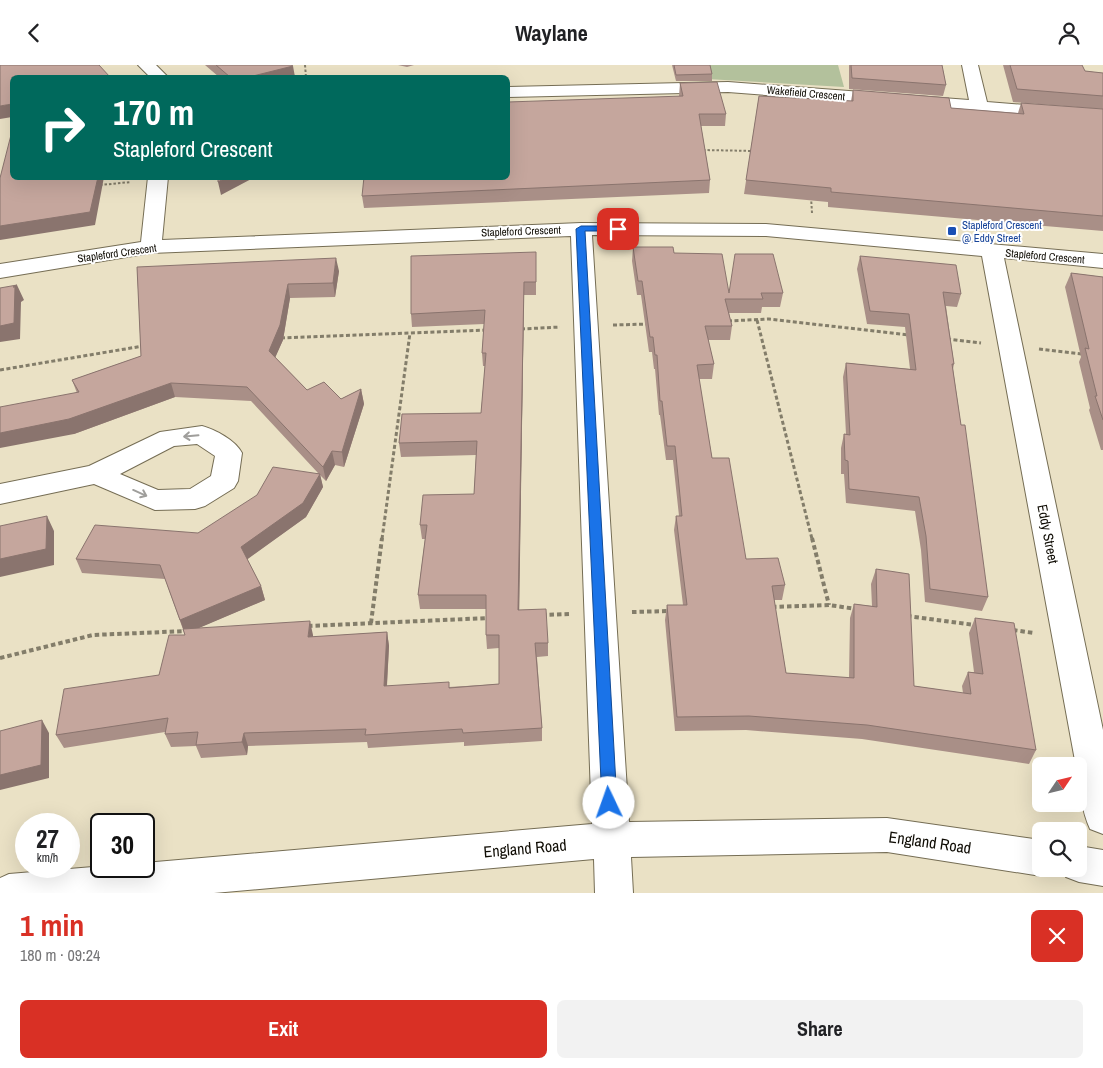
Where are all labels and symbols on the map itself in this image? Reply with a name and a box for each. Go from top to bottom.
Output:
street label: Wakefield Crescent [766,83,846,103]
pin [597,208,639,250]
place label: Stapleford Crescent @ Eddy Street [962,218,1042,245]
street label: Stapleford Crescent [481,223,562,239]
marker: Stapleford Crescent @ Eddy Street [946,225,958,237]
street label: Stapleford Crescent [77,240,158,265]
street label: Stapleford Crescent [1005,246,1086,266]
one-way arrow [183,431,199,441]
one-way arrow [132,489,147,499]
street label: Eddy Street [1033,503,1063,565]
north arrow [1032,757,1088,813]
position arrow [582,776,634,828]
speed limit sign: 30 [90,813,155,878]
street label: England Road [887,825,973,859]
street label: England Road [483,833,567,863]

